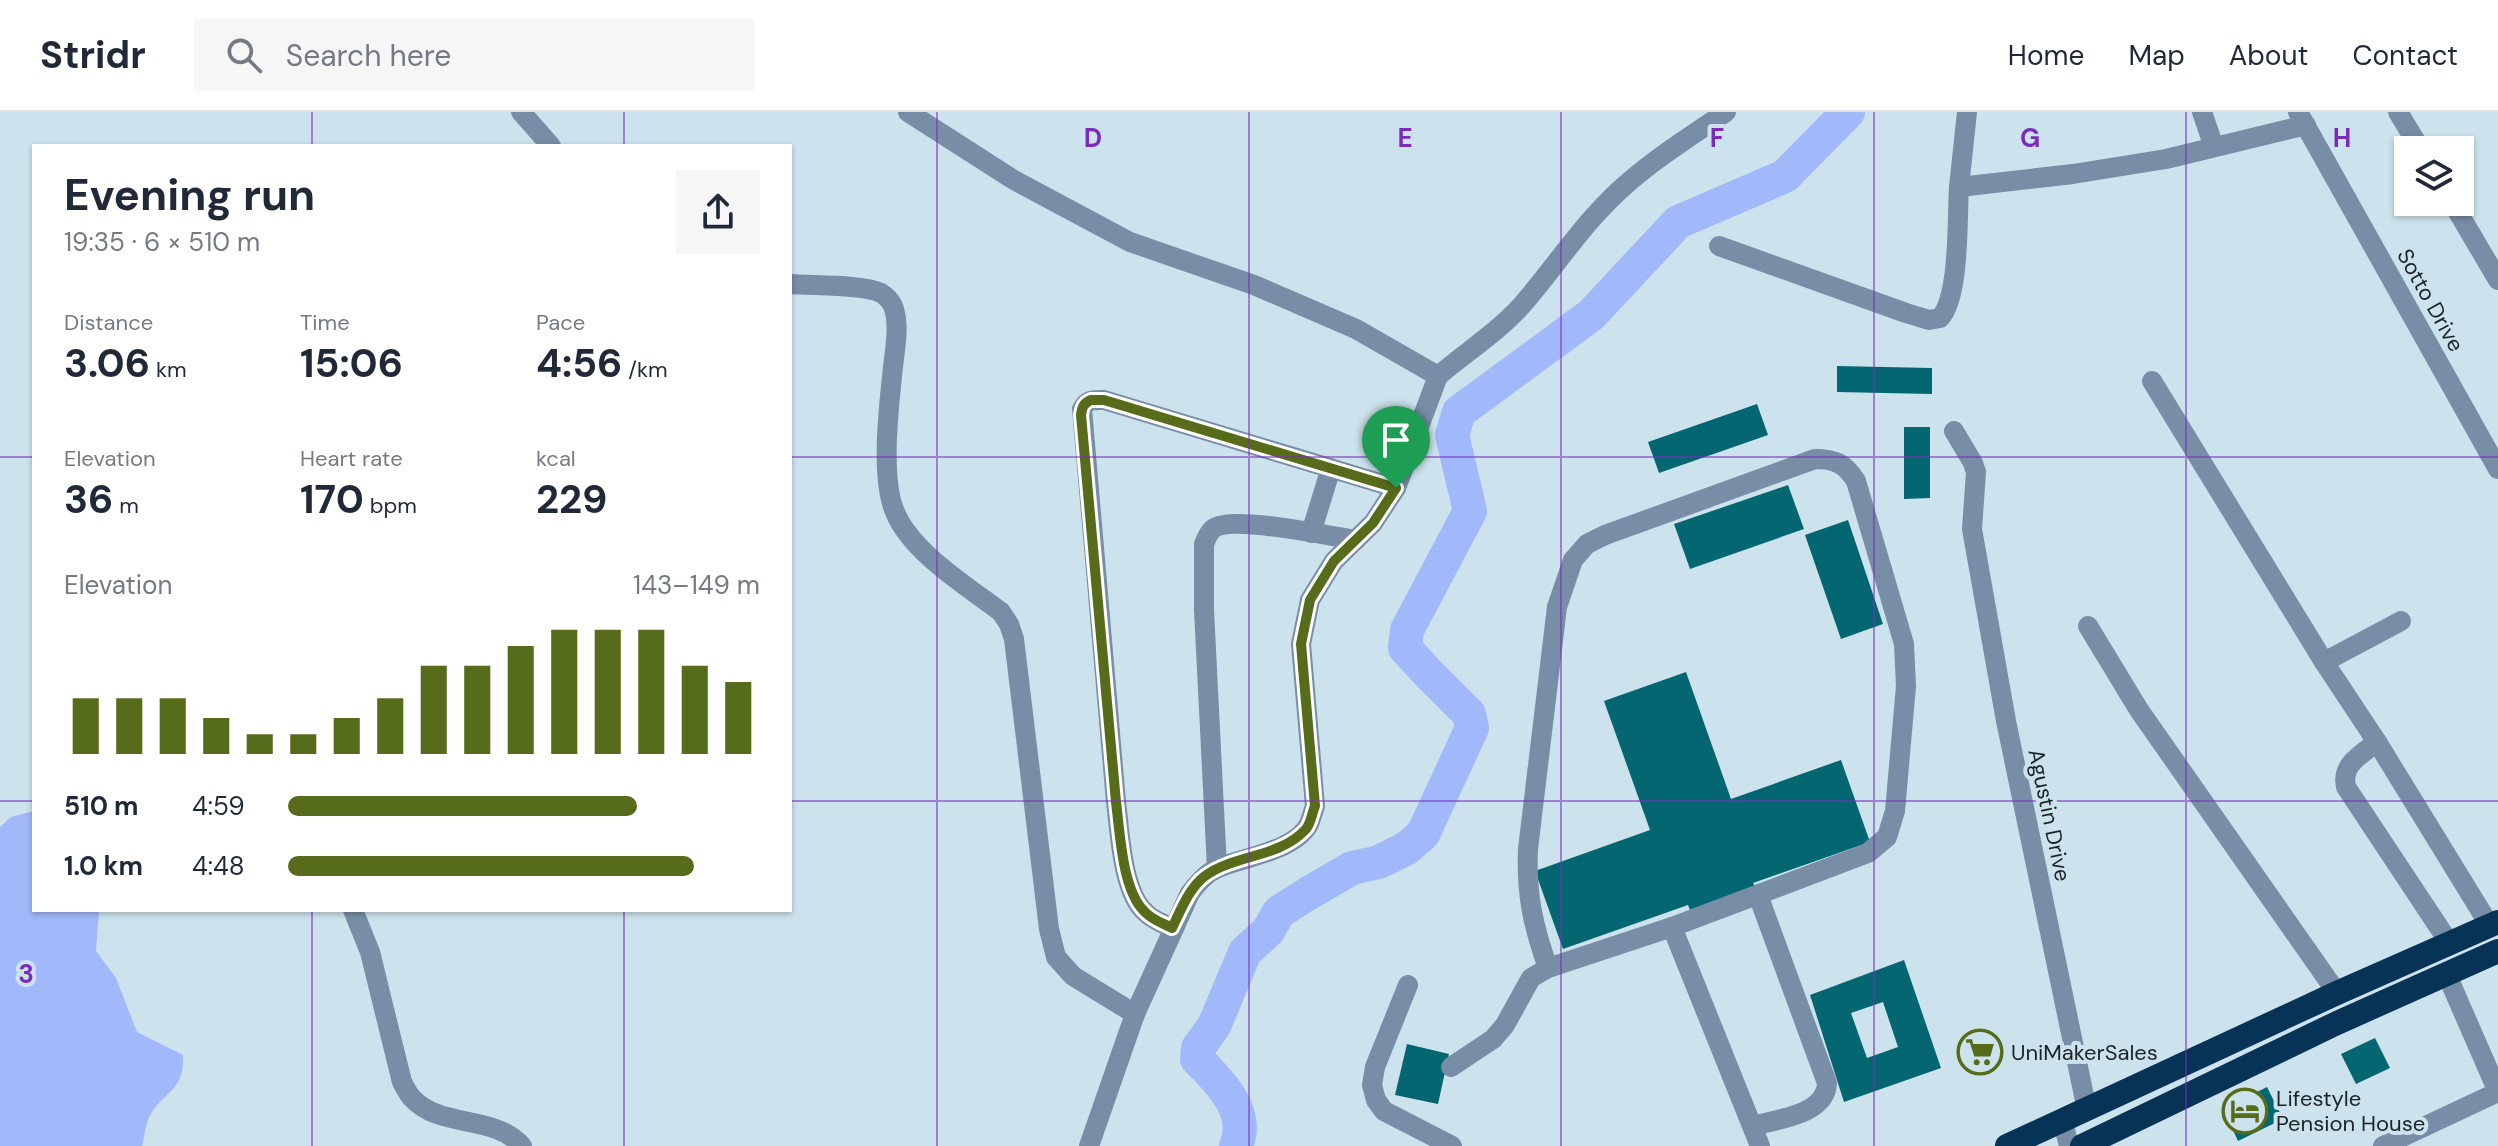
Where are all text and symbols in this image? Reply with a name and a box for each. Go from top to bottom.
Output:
search box [194,19,754,91]
text: Stridr [40,30,146,80]
icon: search [222,33,266,77]
text: Search here [286,36,451,75]
text: Home [2008,37,2084,74]
text: Map [2128,37,2185,74]
text: About [2229,37,2308,74]
text: Contact [2352,37,2458,74]
text: D [1084,121,1102,155]
text: E [1397,121,1413,155]
text: F [1710,121,1724,155]
text: G [2020,121,2040,155]
text: H [2333,121,2351,155]
map controls [2394,136,2474,216]
button: layers [2394,136,2474,216]
text: Evening run [64,166,315,224]
button: share [676,170,760,254]
text: 19:35 · 6 × 510 m [64,225,260,259]
street label: Sotto Drive [2390,244,2471,357]
text: Distance [64,308,153,337]
text: Time [300,308,350,337]
text: Pace [536,308,585,337]
text: 3.06 [64,337,150,389]
text: 15:06 [300,337,403,389]
text: 4:56 [536,337,622,389]
text: km [150,355,187,384]
text: /km [622,355,668,384]
pin [1362,406,1430,488]
icon: arrive [1374,418,1418,462]
text: Elevation [64,444,156,473]
text: Heart rate [300,444,403,473]
text: kcal [536,444,576,473]
text: 36 [64,473,113,525]
text: 170 [300,473,364,525]
text: 229 [536,473,607,525]
text: m [113,491,139,520]
text: bpm [364,491,417,520]
text: Elevation [64,568,172,602]
text: 143–149 m [633,568,760,602]
street label: Agustin Drive [2021,746,2078,884]
text: 510 m [64,789,139,823]
text: 4:59 [192,789,244,823]
text: 1.0 km [64,849,143,883]
text: 4:48 [192,849,245,883]
text: 3 [18,957,34,991]
supermarket icon: UniMakerSales [1956,1028,2004,1076]
place label: UniMakerSales [2011,1038,2158,1067]
place label: Lifestyle Pension House [2276,1084,2425,1138]
hotel icon: Lifestyle Pension House [2221,1087,2269,1135]

